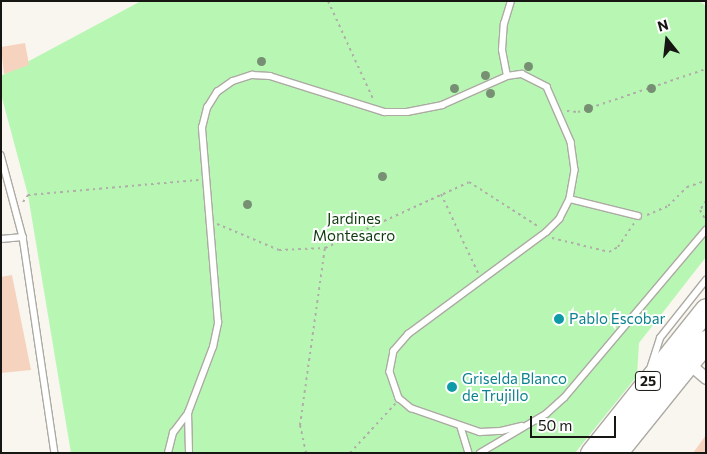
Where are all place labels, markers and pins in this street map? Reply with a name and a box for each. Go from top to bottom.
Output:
place label: Pablo Escobar [569,310,666,328]
marker: Pablo Escobar [553,313,565,325]
place label: Griselda Blanco de Trujillo [462,369,567,404]
marker: Griselda Blanco de Trujillo [446,381,458,393]

